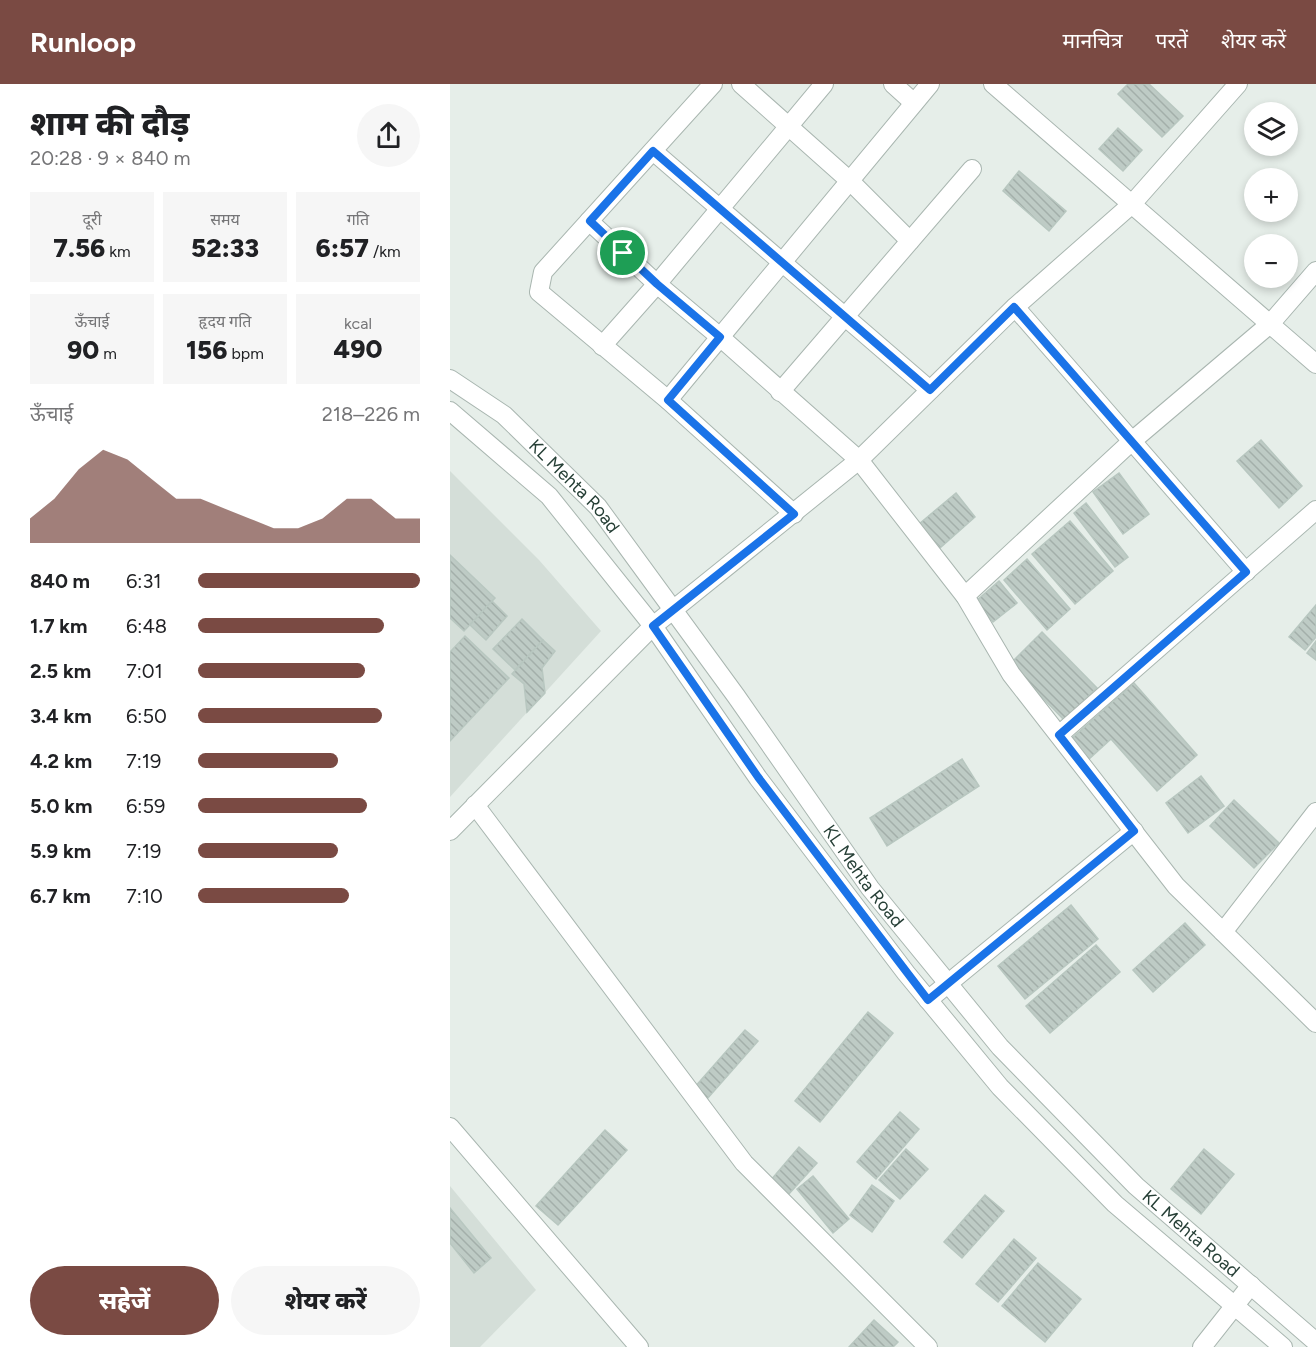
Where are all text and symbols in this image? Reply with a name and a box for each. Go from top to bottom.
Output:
text: Runloop [30,25,136,59]
text: मानचित्र [1063,28,1123,53]
text: परतें [1156,28,1188,53]
text: शेयर करें [1221,28,1286,53]
map controls [1244,102,1298,288]
button: layers [1244,102,1298,156]
text: शाम की दौड़ [30,104,189,143]
button: share [357,104,420,167]
text: 20:28 · 9 × 840 m [30,146,191,170]
button: + [1244,168,1298,222]
text: दूरी [82,210,102,229]
text: समय [210,210,240,229]
text: गति [347,210,369,229]
pin [597,227,648,278]
text: 7.56 [53,232,105,264]
text: 52:33 [191,232,259,264]
text: 6:57 [315,232,369,264]
button: − [1244,234,1298,288]
icon: arrive [606,236,639,269]
text: km [105,242,131,261]
text: /km [369,242,401,261]
text: ऊँचाई [75,312,109,331]
text: हृदय गति [199,312,251,331]
text: kcal [344,314,372,333]
text: 490 [334,333,382,365]
text: 90 [67,334,99,366]
text: 156 [186,334,228,366]
text: m [99,344,117,363]
text: bpm [228,344,264,363]
text: ऊँचाई [30,402,73,426]
text: 218–226 m [322,402,420,426]
street label: KL Mehta Road [524,435,624,537]
text: 840 m [30,569,90,593]
text: 6:31 [126,569,162,593]
text: 1.7 km [30,614,87,638]
text: 6:48 [126,614,167,638]
text: 2.5 km [30,659,91,683]
text: 7:01 [126,659,163,683]
text: 3.4 km [30,704,92,728]
text: 6:50 [126,704,167,728]
text: 4.2 km [30,749,92,773]
text: 7:19 [126,749,161,773]
text: 5.0 km [30,794,93,818]
text: 6:59 [126,794,165,818]
street label: KL Mehta Road [818,821,908,932]
text: 5.9 km [30,839,91,863]
text: 7:19 [126,839,161,863]
text: 6.7 km [30,884,91,908]
text: 7:10 [126,884,163,908]
street label: KL Mehta Road [1138,1185,1244,1282]
button: सहेजें [30,1266,219,1335]
button: शेयर करें [231,1266,420,1335]

